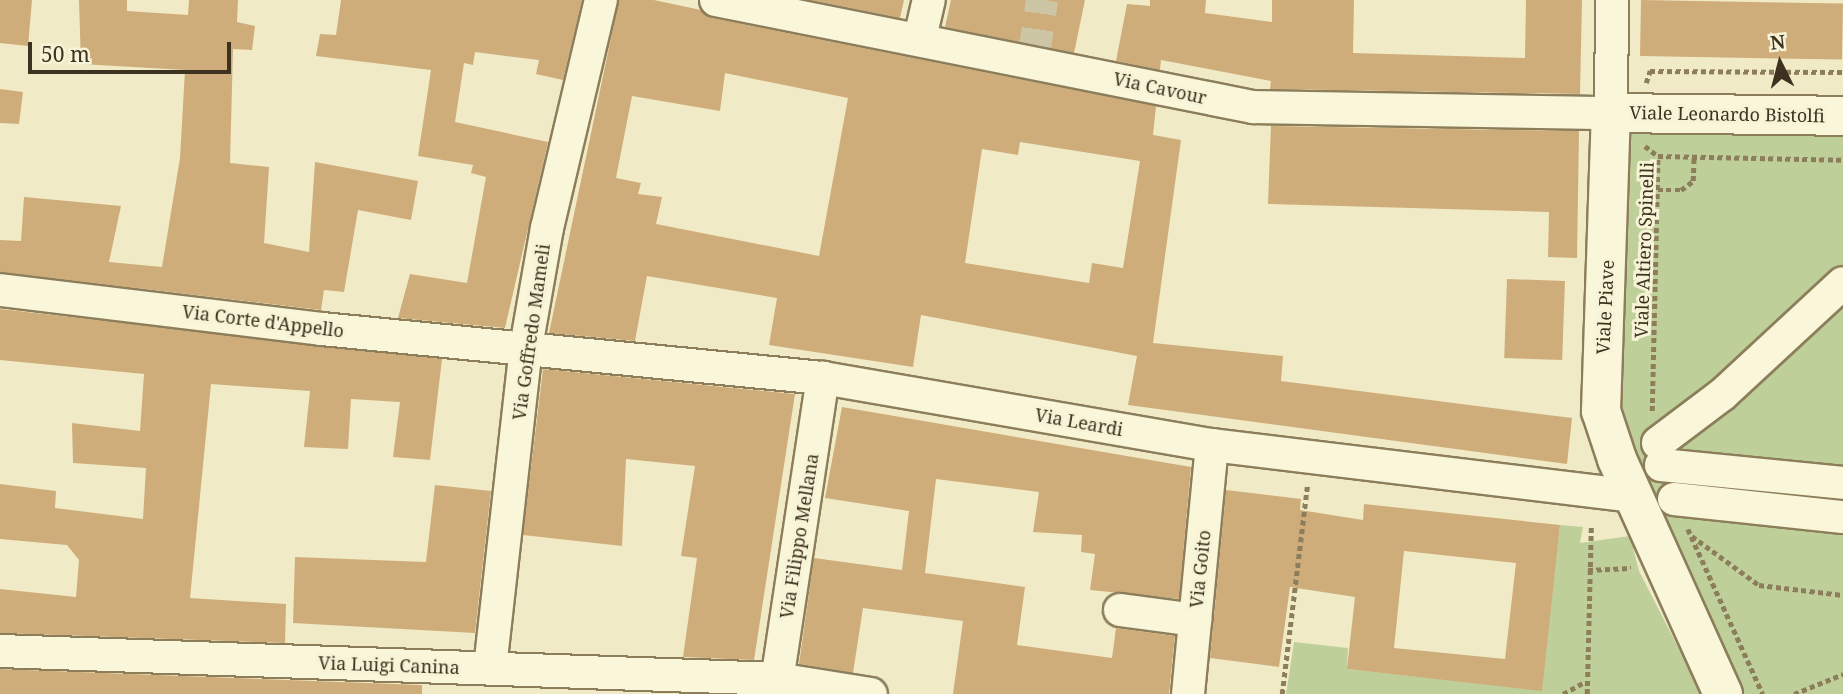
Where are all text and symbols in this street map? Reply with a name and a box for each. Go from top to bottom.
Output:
scale bar [32,28,234,72]
north arrow [1745,28,1815,98]
text: N [1769,28,1787,56]
text: 50 m [41,40,90,68]
street label: Via Cavour [1111,68,1209,108]
street label: Viale Leonardo Bistolfi [1629,101,1825,127]
street label: Viale Altiero Spinelli [1630,162,1658,338]
street label: Via Goffredo Mameli [508,242,554,422]
street label: Viale Piave [1592,259,1618,355]
street label: Via Corte d'Appello [181,300,345,342]
street label: Via Leardi [1033,404,1125,440]
street label: Via Filippo Mellana [775,452,823,620]
street label: Via Goito [1185,529,1215,609]
street label: Via Luigi Canina [318,652,460,678]

